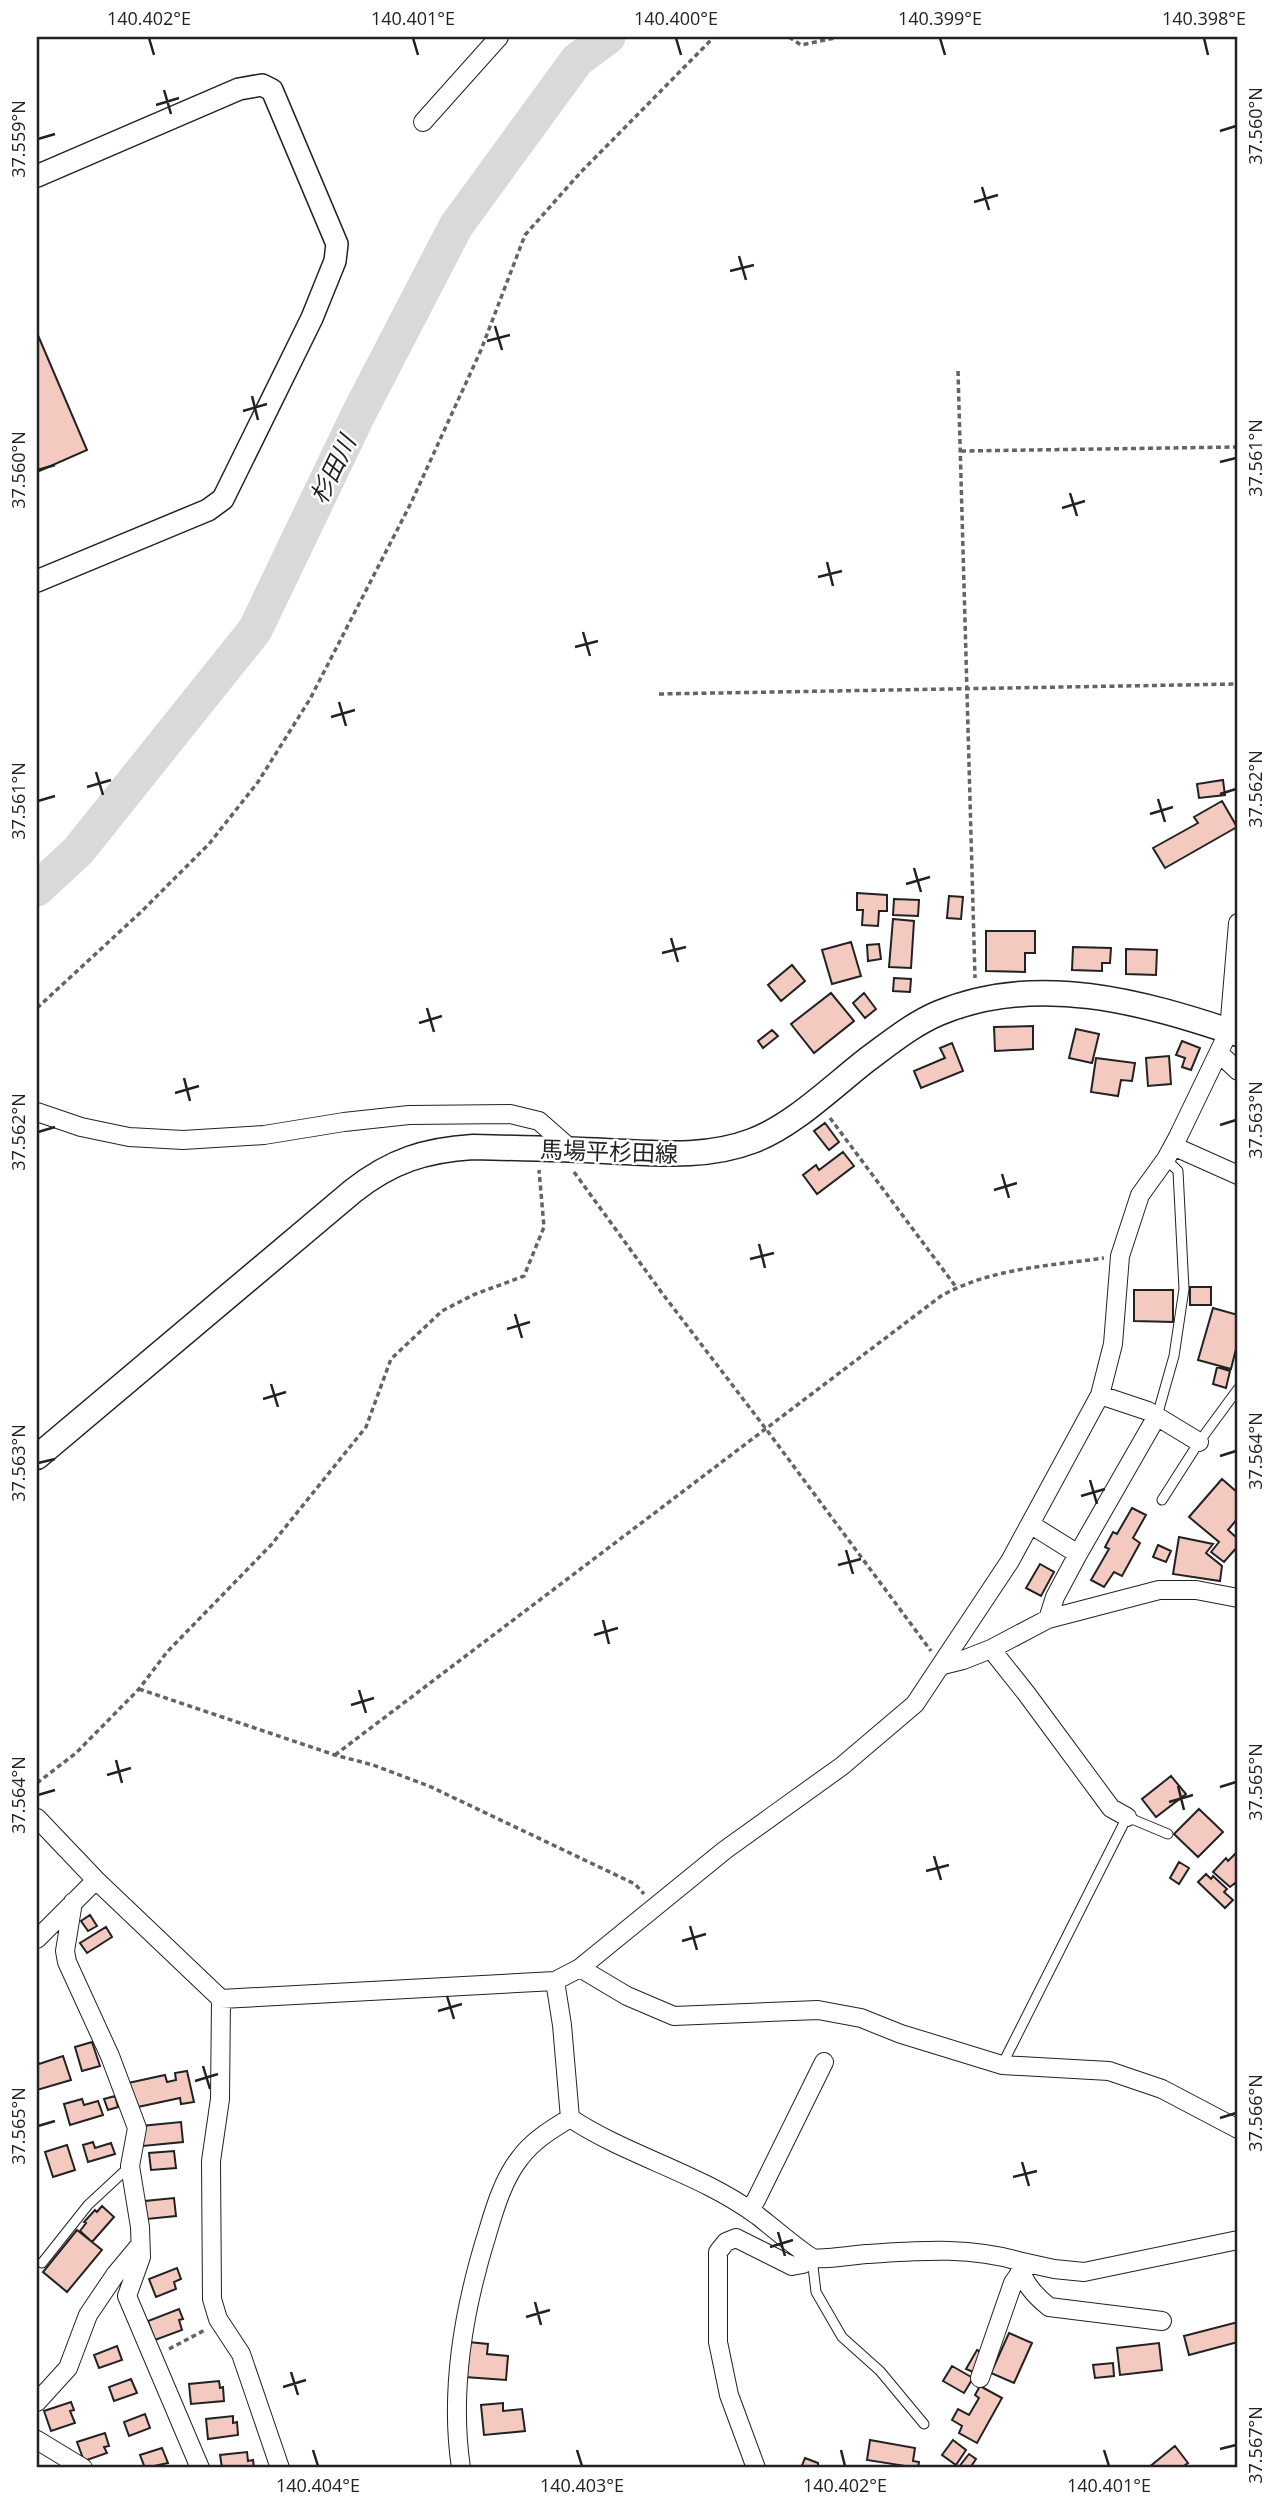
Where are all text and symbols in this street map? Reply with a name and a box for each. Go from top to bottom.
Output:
text: 140.402°E [107,6,191,30]
text: 140.401°E [371,6,455,30]
text: 140.400°E [634,6,718,30]
text: 140.399°E [898,6,982,30]
text: 140.398°E [1162,6,1246,30]
text: 37.560°N [1243,87,1267,165]
text: 37.559°N [6,100,30,178]
text: 37.561°N [1243,419,1267,497]
water label: 杉田川 [301,427,364,509]
text: 37.560°N [6,431,30,509]
text: 37.562°N [1243,750,1267,828]
text: 37.561°N [6,762,30,840]
text: 37.563°N [1243,1081,1267,1159]
text: 37.562°N [6,1093,30,1171]
street label: 馬場平杉田線 [539,1133,679,1169]
text: 37.564°N [1243,1412,1267,1490]
text: 37.563°N [6,1424,30,1502]
text: 37.565°N [1243,1743,1267,1821]
text: 37.564°N [6,1756,30,1834]
text: 37.566°N [1243,2074,1267,2152]
text: 37.565°N [6,2087,30,2165]
text: 37.567°N [1243,2406,1267,2484]
text: 140.404°E [276,2473,360,2497]
text: 140.403°E [540,2473,624,2497]
text: 140.402°E [803,2473,887,2497]
text: 140.401°E [1067,2473,1151,2497]

